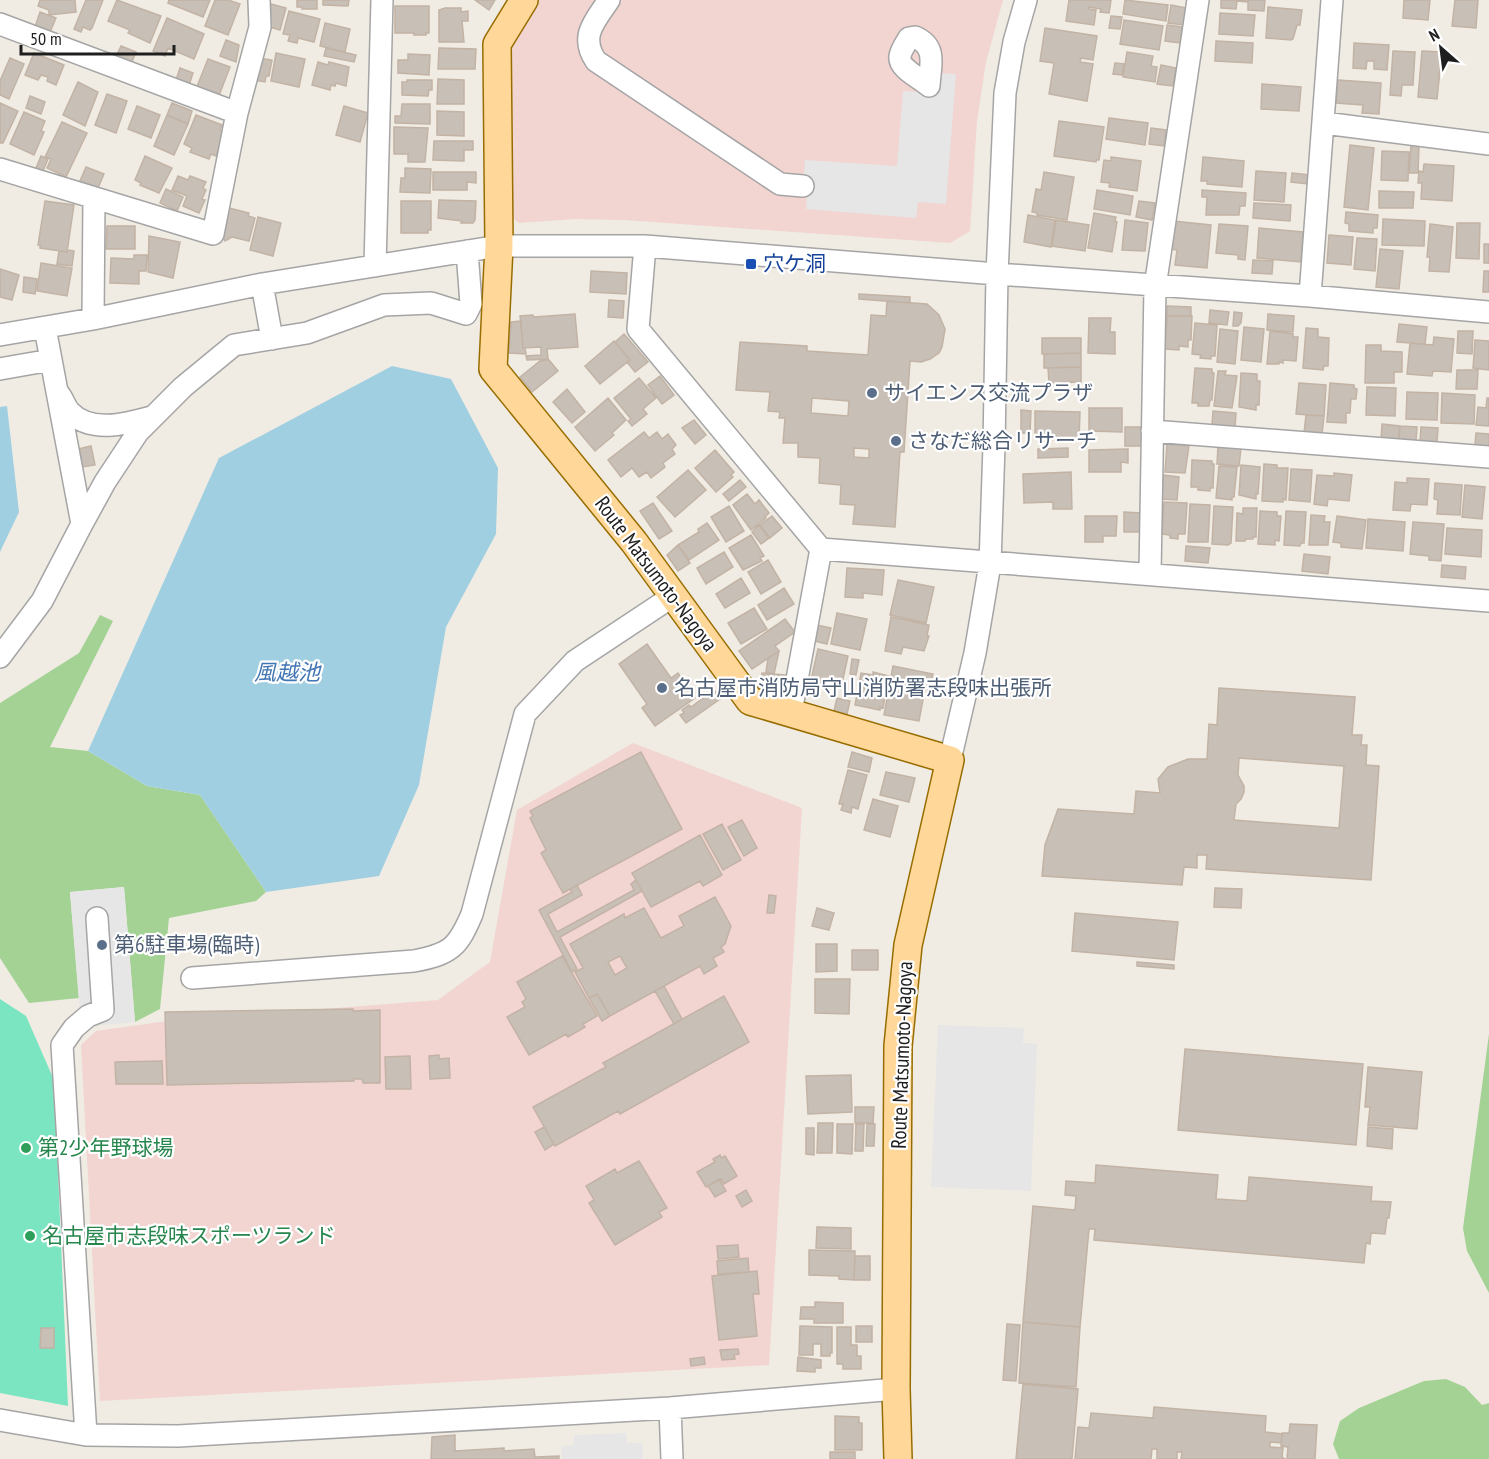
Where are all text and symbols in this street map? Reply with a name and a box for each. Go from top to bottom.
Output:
scale bar [21,18,174,56]
north arrow [1411,18,1471,78]
text: N [1425,24,1442,46]
text: 50 m [30,27,62,50]
place label: 穴ケ洞 [763,250,826,277]
marker: 穴ケ洞 [744,257,758,271]
place label: サイエンス交流プラザ [884,379,1093,406]
marker: サイエンス交流プラザ [865,386,879,400]
place label: さなだ総合リサーチ [908,427,1097,454]
marker: さなだ総合リサーチ [889,434,903,448]
street label: Route Matsumoto-Nagoya [589,491,724,657]
water label: 風越池 [254,658,322,686]
place label: 名古屋市消防局守山消防署志段味出張所 [674,674,1052,701]
marker: 名古屋市消防局守山消防署志段味出張所 [655,681,669,695]
place label: 第6駐車場(臨時) [114,931,259,958]
marker: 第6駐車場(臨時) [95,938,109,952]
street label: Route Matsumoto-Nagoya [885,961,918,1149]
place label: 第2少年野球場 [38,1134,173,1161]
marker: 第2少年野球場 [19,1141,33,1155]
place label: 名古屋市志段味スポーツランド [42,1222,336,1249]
marker: 名古屋市志段味スポーツランド [23,1229,37,1243]

